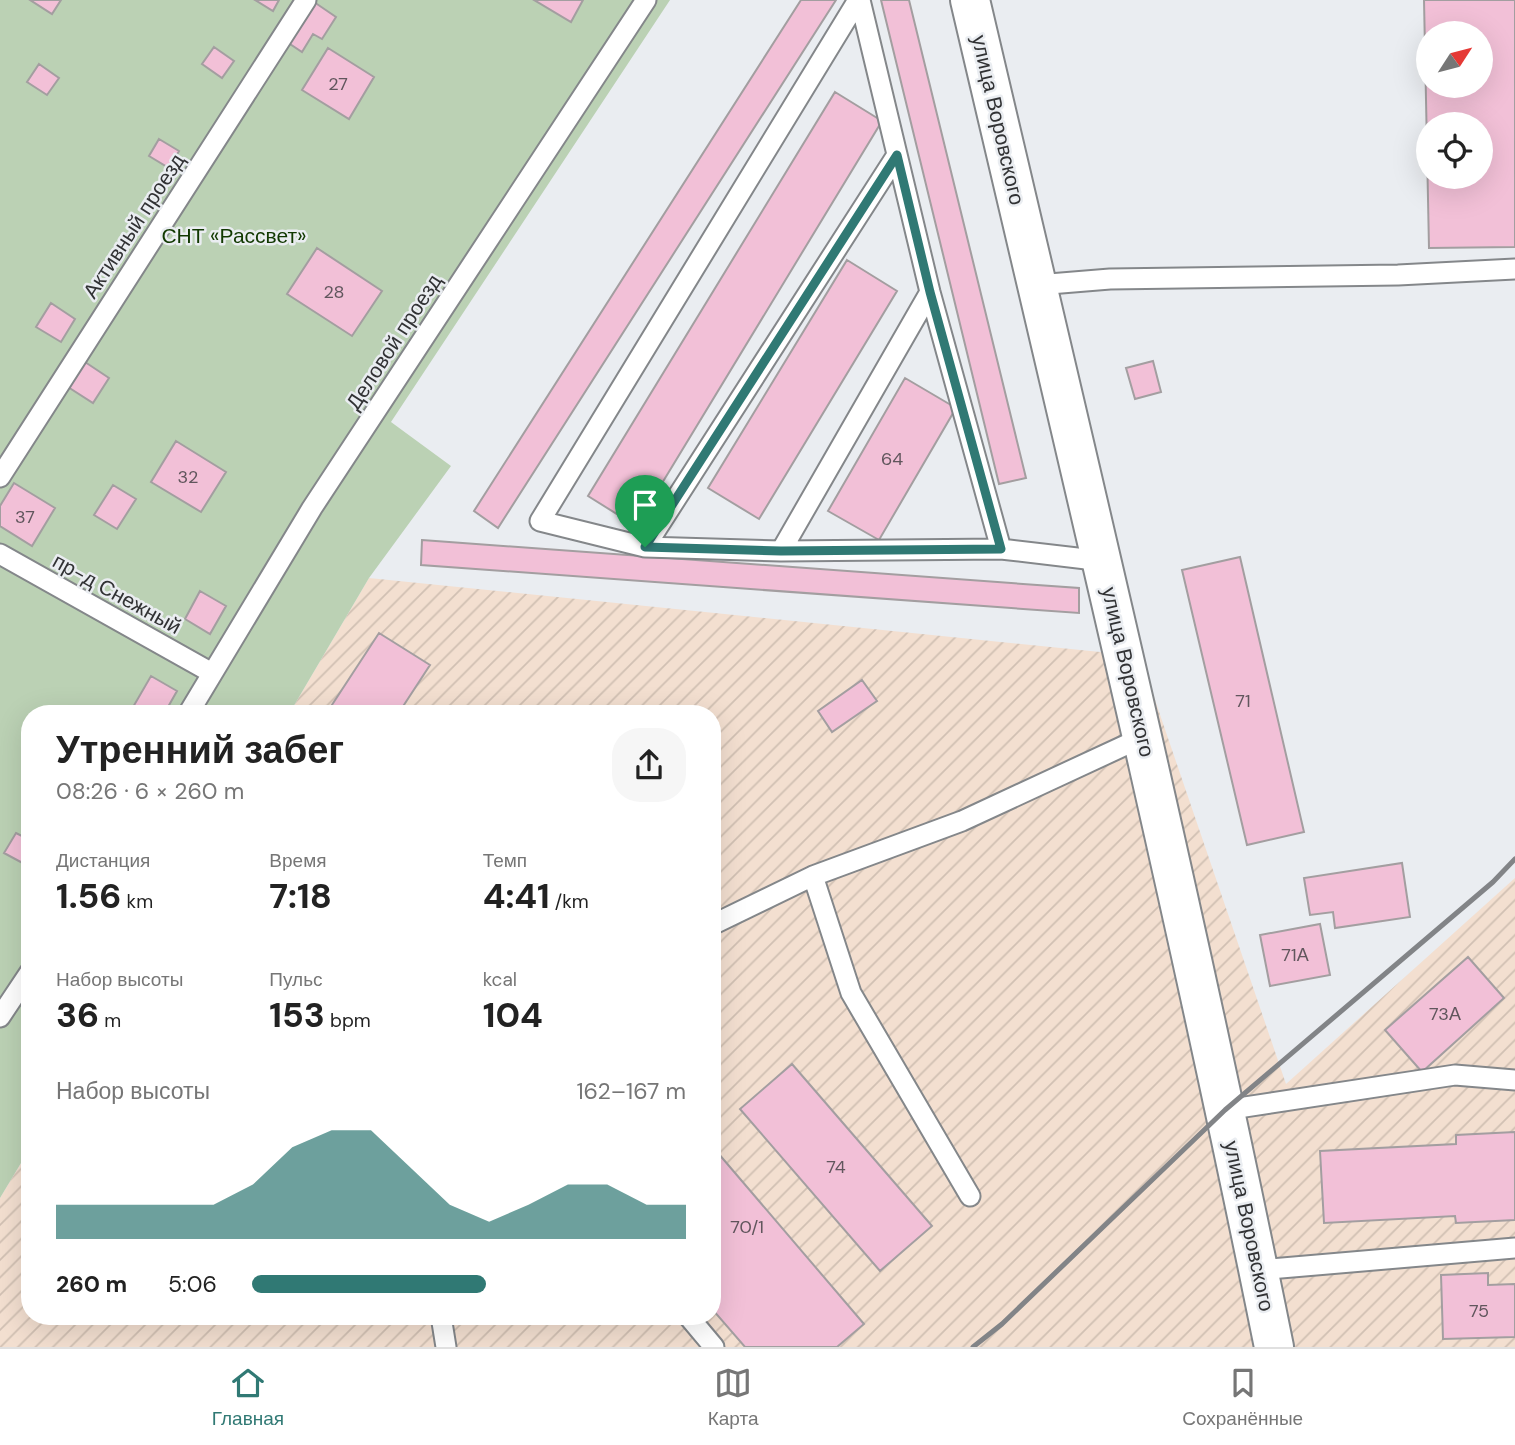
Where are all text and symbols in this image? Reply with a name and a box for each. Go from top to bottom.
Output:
north arrow [1416,21,1493,98]
map controls [1416,21,1493,189]
street label: улица Воровского [965,32,1031,208]
house number: 27 [328,72,348,96]
button: locate [1416,112,1493,189]
street label: Активный проезд [77,148,191,304]
park label: СНТ «Рассвет» [161,222,307,250]
street label: Деловой проезд [340,269,448,415]
house number: 28 [323,280,345,304]
house number: 64 [881,447,903,471]
house number: 32 [177,465,199,489]
pin [615,475,675,547]
icon: arrive [626,486,664,524]
house number: 37 [15,505,35,529]
street label: пр-д Снежный [48,547,186,641]
street label: улица Воровского [1095,584,1161,760]
house number: 71 [1235,689,1251,713]
text: Утренний забег [56,725,344,775]
button: share [612,728,686,802]
text: 08:26 · 6 × 260 m [56,776,244,806]
text: Дистанция [56,848,150,873]
text: Время [269,848,327,873]
text: Темп [483,848,527,873]
text: 1.56 [56,873,122,919]
text: 7:18 [269,873,332,919]
text: 4:41 [483,873,550,919]
text: km [122,889,153,914]
text: /km [550,889,589,914]
house number: 71А [1281,943,1309,967]
text: Набор высоты [56,967,183,992]
text: Пульс [269,967,323,992]
text: kcal [483,967,517,992]
text: 36 [56,992,99,1038]
text: 153 [269,992,325,1038]
text: 104 [483,992,543,1038]
house number: 73А [1429,1002,1461,1026]
text: m [99,1008,121,1033]
text: bpm [325,1008,371,1033]
text: Набор высоты [56,1076,210,1106]
text: 162–167 m [576,1076,686,1106]
street label: улица Воровского [1217,1138,1281,1314]
house number: 74 [826,1155,846,1179]
house number: 70/1 [730,1215,764,1239]
text: 260 m [56,1269,127,1299]
text: 5:06 [168,1269,217,1299]
house number: 75 [1469,1299,1489,1323]
tab: Главная [212,1364,284,1431]
tab: Карта [708,1364,759,1431]
tab: Сохранённые [1182,1364,1303,1431]

